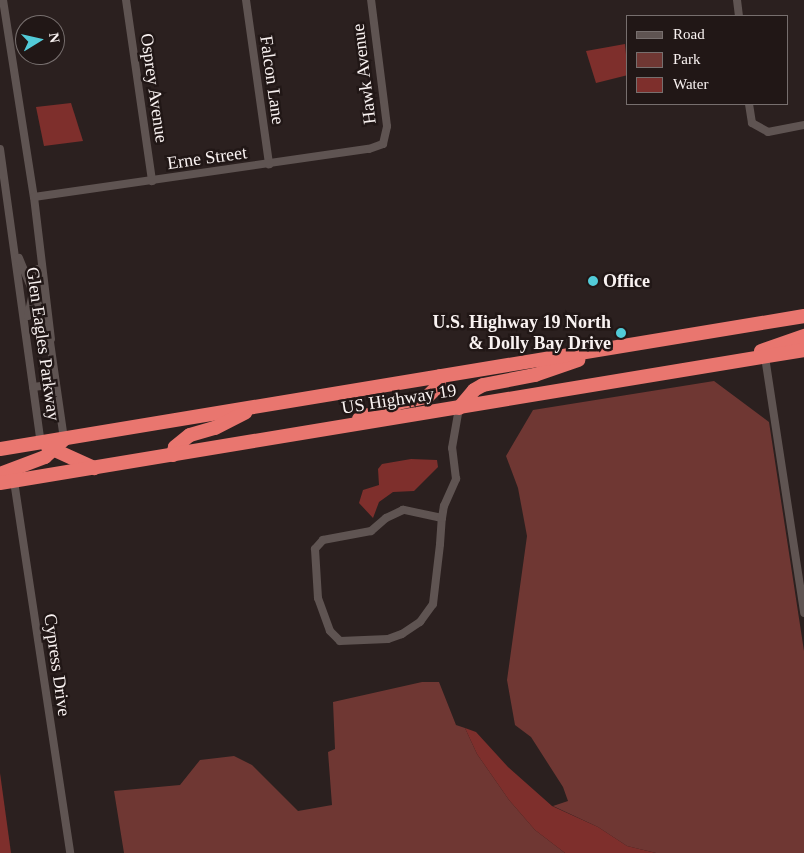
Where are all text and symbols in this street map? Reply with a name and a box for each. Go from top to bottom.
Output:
north arrow [15,15,65,65]
legend [626,15,789,105]
street label: Hawk Avenue [347,22,381,126]
text: Road [673,26,705,42]
street label: Osprey Avenue [136,31,172,145]
text: N [46,32,63,44]
street label: Falcon Lane [255,34,289,126]
text: Park [673,51,701,67]
text: Water [673,76,708,92]
street label: Erne Street [166,142,248,174]
street label: Glen Eagles Parkway [22,266,64,422]
place label: Office [603,270,650,292]
marker: Office [587,275,599,287]
place label: U.S. Highway 19 North & Dolly Bay Drive [432,312,611,354]
marker: U.S. Highway 19 North & Dolly Bay Drive [615,327,627,339]
street label: US Highway 19 [340,379,458,419]
street label: Cypress Drive [39,612,75,718]

